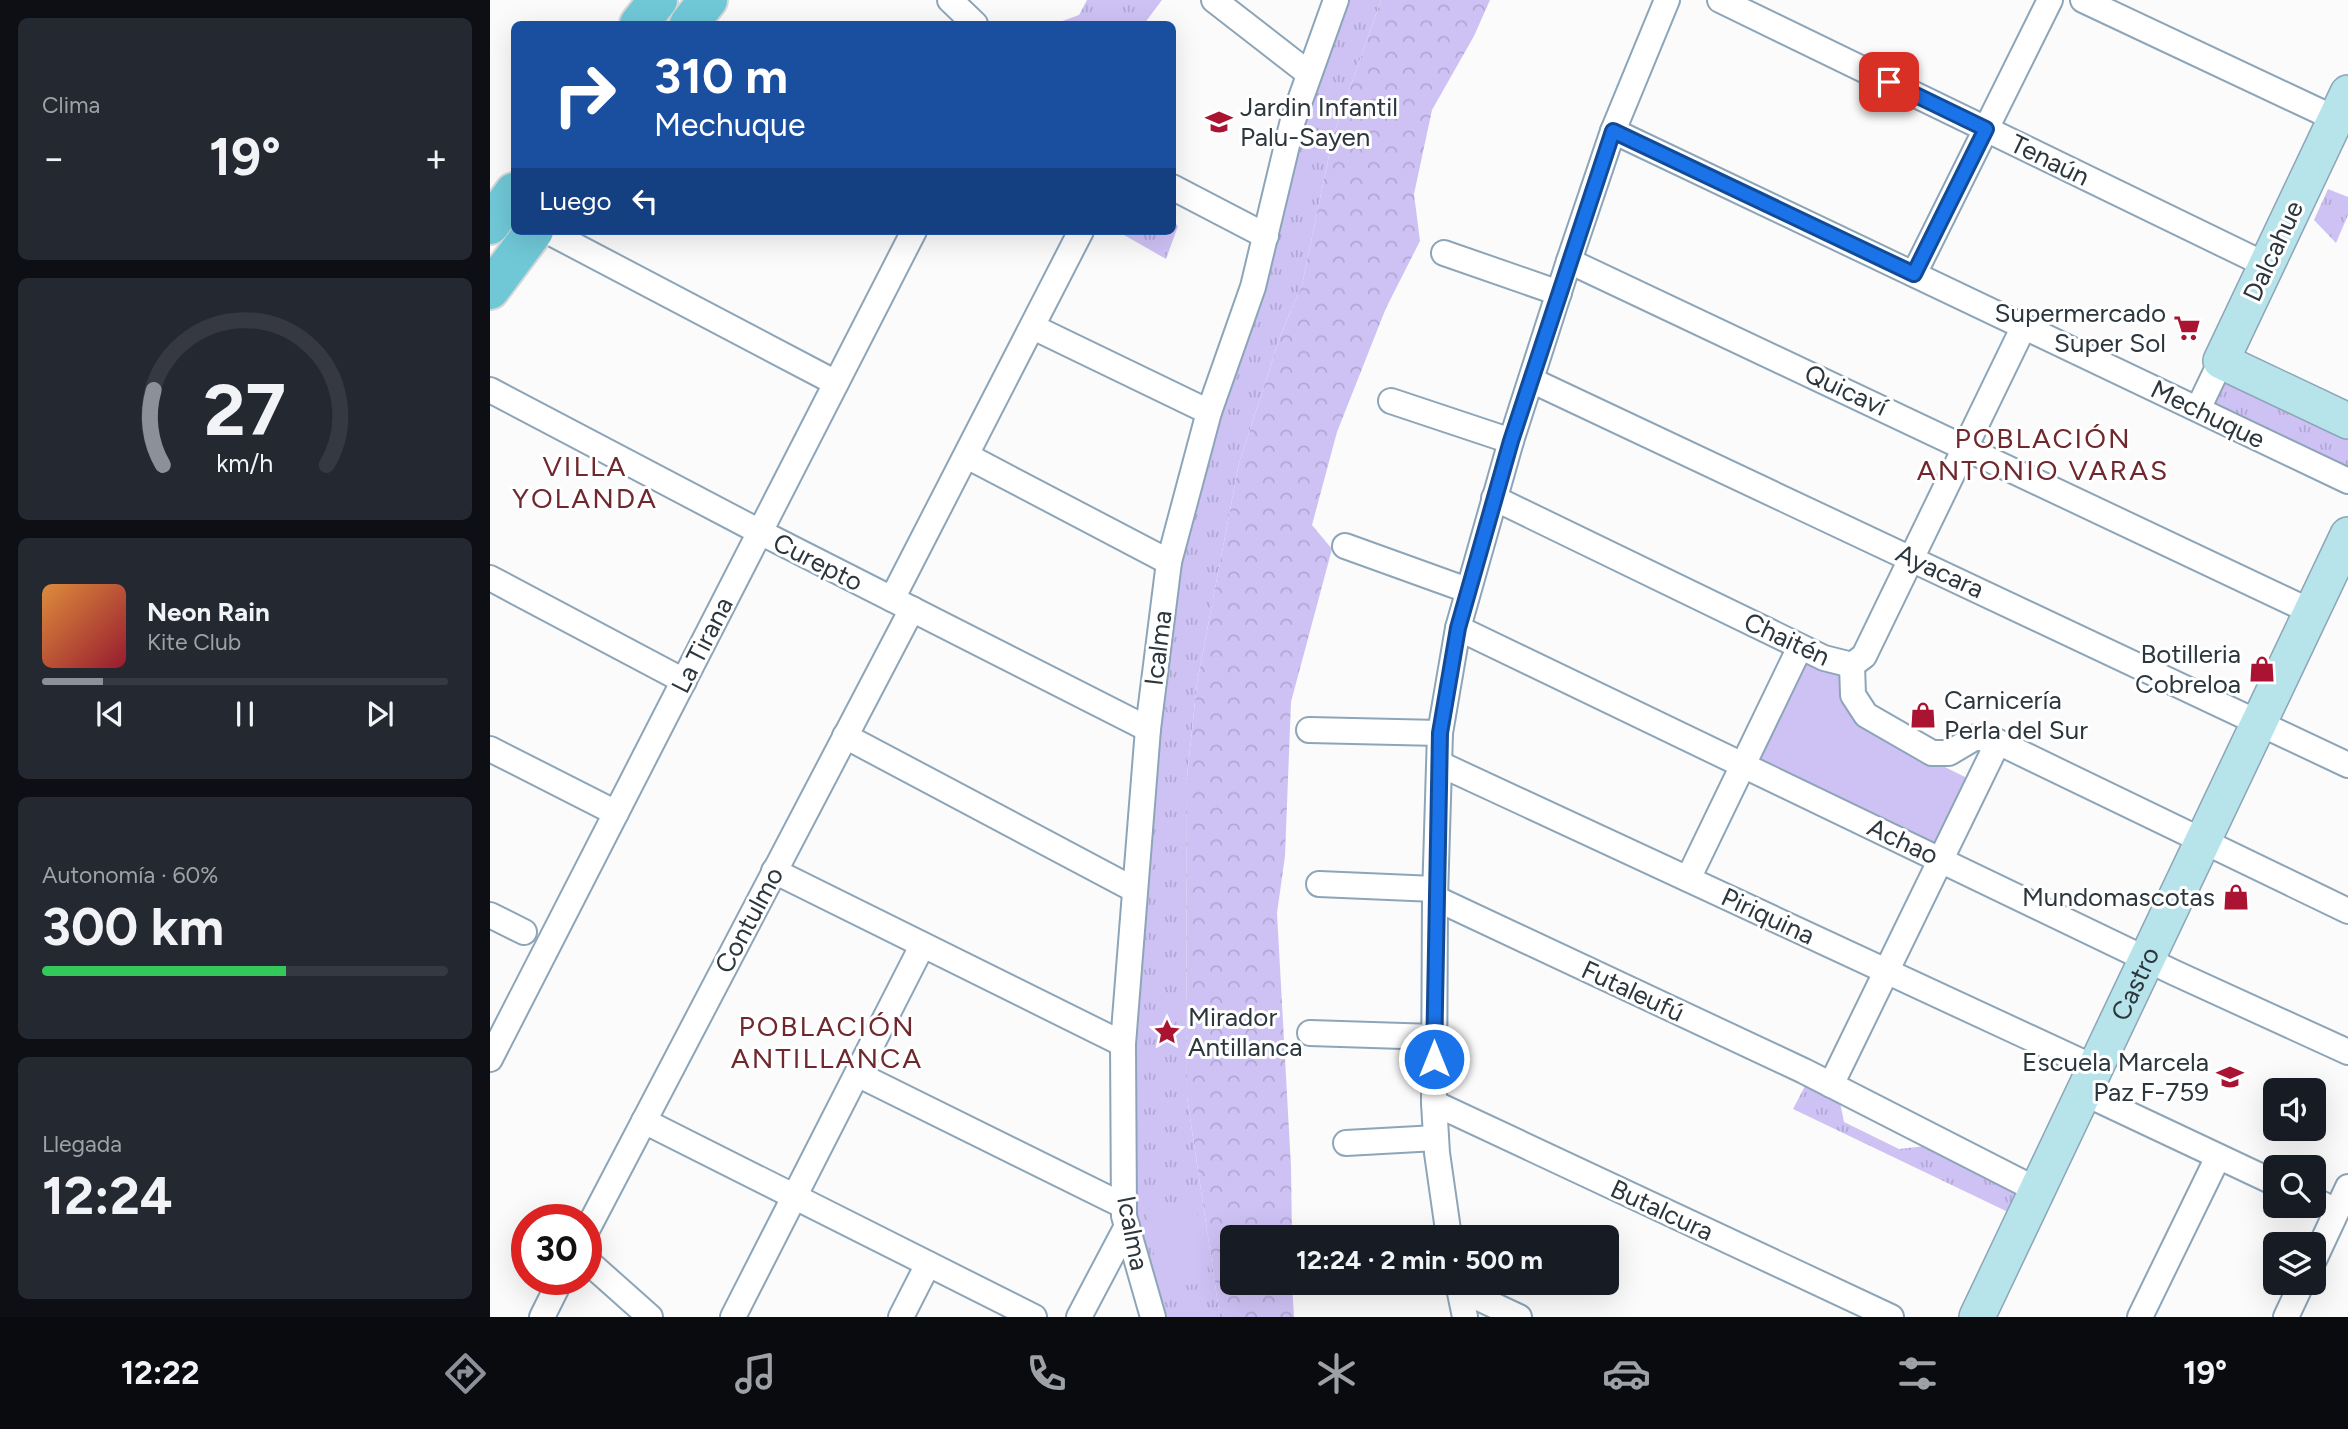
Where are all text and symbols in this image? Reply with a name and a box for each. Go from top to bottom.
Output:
text: 310 m [654,46,788,105]
icon: right [539,49,630,140]
pin [1859,52,1919,112]
icon: arrive [1870,63,1908,101]
text: Clima [42,91,100,119]
place label: Jardin Infantil Palu-Sayen [1240,91,1398,153]
text: Mechuque [654,106,805,144]
school or university icon: Jardin Infantil Palu-Sayen [1204,107,1234,137]
text: 19° [209,126,281,188]
street label: Tenaún [2005,127,2095,193]
text: − [42,135,66,181]
text: + [424,135,448,181]
icon: left [626,182,664,220]
text: Luego [539,185,612,217]
street label: Dalcahue [2236,196,2310,306]
place label: Supermercado Super Sol [1994,297,2166,359]
supermarket icon: Supermercado Super Sol [2172,313,2202,343]
street label: Quicaví [1800,357,1893,423]
text: 27 [204,366,286,453]
street label: Mechuque [2146,373,2270,455]
district label: POBLACIÓN ANTONIO VARAS [1917,421,2169,487]
text: km/h [216,447,274,477]
district label: VILLA YOLANDA [512,449,658,515]
street label: Curepto [768,526,868,598]
street label: Ayacara [1891,537,1989,605]
street label: La Tirana [664,592,740,698]
text: Neon Rain [147,596,270,628]
street label: Chaitén [1739,605,1835,673]
street label: Icalma [1138,609,1178,687]
text: Kite Club [147,628,241,656]
place label: Botilleria Cobreloa [2135,638,2241,700]
shop icon: Botilleria Cobreloa [2247,654,2277,684]
place label: Carnicería Perla del Sur [1944,684,2088,746]
icon: previous [91,695,129,733]
icon: pause [226,695,264,733]
icon: next [361,695,399,733]
shop icon: Carnicería Perla del Sur [1908,700,1938,730]
street label: Achao [1863,811,1943,871]
text: Autonomía · 60% [42,861,218,889]
street label: Contulmo [708,861,790,979]
street label: Piriquina [1716,881,1820,951]
place label: Mundomascotas [2022,881,2215,913]
shop icon: Mundomascotas [2221,882,2251,912]
text: 300 km [42,896,224,958]
street label: Castro [2104,942,2166,1026]
street label: Futaleufú [1576,953,1690,1029]
place label: Mirador Antillanca [1188,1001,1303,1063]
district label: POBLACIÓN ANTILLANCA [731,1009,923,1075]
place icon: Mirador Antillanca [1152,1017,1182,1047]
position arrow [1397,1022,1471,1096]
place label: Escuela Marcela Paz F-759 [2022,1046,2209,1108]
school or university icon: Escuela Marcela Paz F-759 [2215,1062,2245,1092]
map controls [2263,1078,2326,1295]
button: sound [2263,1078,2326,1141]
text: Llegada [42,1130,122,1158]
button: search [2263,1155,2326,1218]
text: 12:24 [42,1165,173,1227]
street label: Butalcura [1605,1172,1719,1248]
street label: Icalma [1110,1193,1156,1273]
speed limit sign: 30 [511,1204,602,1295]
button: layers [2263,1232,2326,1295]
text: 12:24 · 2 min · 500 m [1296,1244,1543,1276]
icon: directions [441,1349,490,1398]
icon: music [731,1349,780,1398]
icon: phone [1022,1349,1071,1398]
icon: climate [1312,1349,1361,1398]
icon: car [1602,1349,1651,1398]
icon: filters [1893,1349,1942,1398]
text: 12:22 [121,1354,199,1392]
text: 19° [2183,1354,2227,1392]

